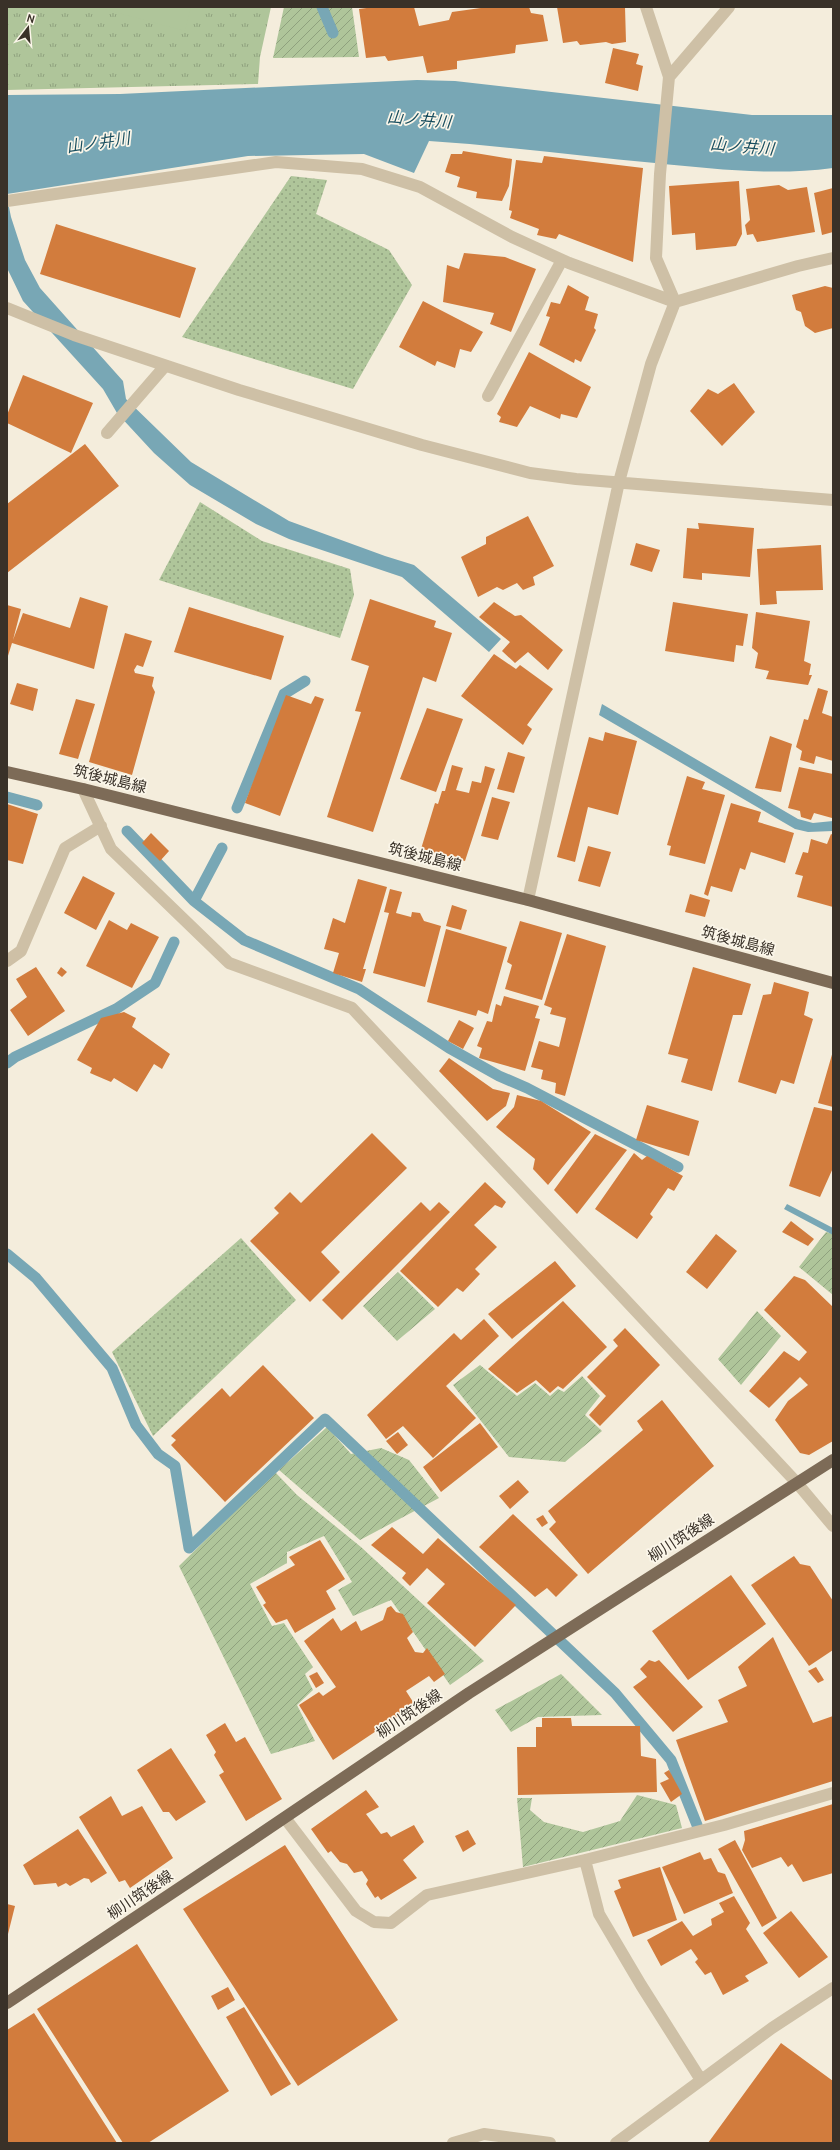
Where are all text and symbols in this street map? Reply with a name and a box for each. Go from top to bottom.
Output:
north arrow [8,8,48,48]
text: N [25,11,36,26]
water label: 山ノ井川 [386,107,454,132]
water label: 山ノ井川 [65,128,133,156]
water label: 山ノ井川 [709,134,777,159]
street label: 筑後城島線 [71,761,149,797]
street label: 筑後城島線 [386,839,464,875]
street label: 筑後城島線 [699,923,777,959]
street label: 柳川筑後線 [645,1510,717,1566]
street label: 柳川筑後線 [373,1686,445,1742]
street label: 柳川筑後線 [104,1867,176,1923]

